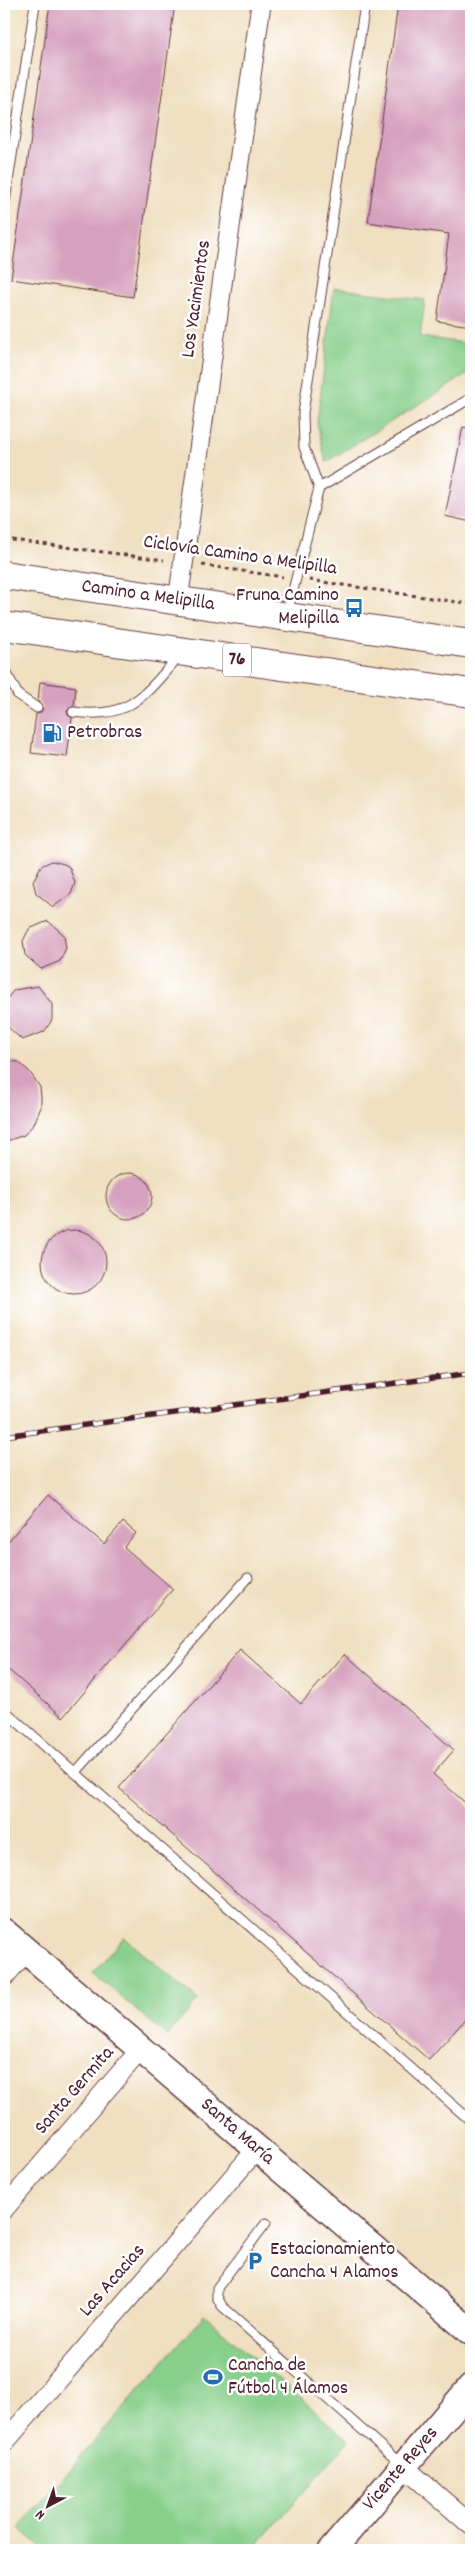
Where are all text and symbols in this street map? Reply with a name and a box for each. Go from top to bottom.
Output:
street label: Los Yacimientos [175,238,219,360]
street label: Ciclovía Camino a Melipilla [141,529,339,584]
street label: Camino a Melipilla [80,573,217,619]
place label: Fruna Camino Melipilla [236,582,340,633]
bus stop icon: Fruna Camino Melipilla [343,597,365,619]
road number: 76 [223,644,251,676]
place label: Petrobras [67,719,142,747]
fuel station icon: Petrobras [41,722,63,744]
street label: Santa Germita [29,2040,122,2141]
street label: Santa María [194,2092,281,2173]
place label: Estacionamiento Cancha 4 Alamos [270,2236,399,2287]
street label: Las Acacias [73,2238,153,2324]
parking icon: Estacionamiento Cancha 4 Alamos [244,2250,266,2272]
place label: Cancha de Fútbol 4 Álamos [228,2352,348,2403]
sports icon: Cancha de Fútbol 4 Álamos [202,2366,224,2388]
street label: Vicente Reyes [356,2421,446,2517]
north arrow [22,2482,72,2532]
text: N [32,2504,50,2524]

